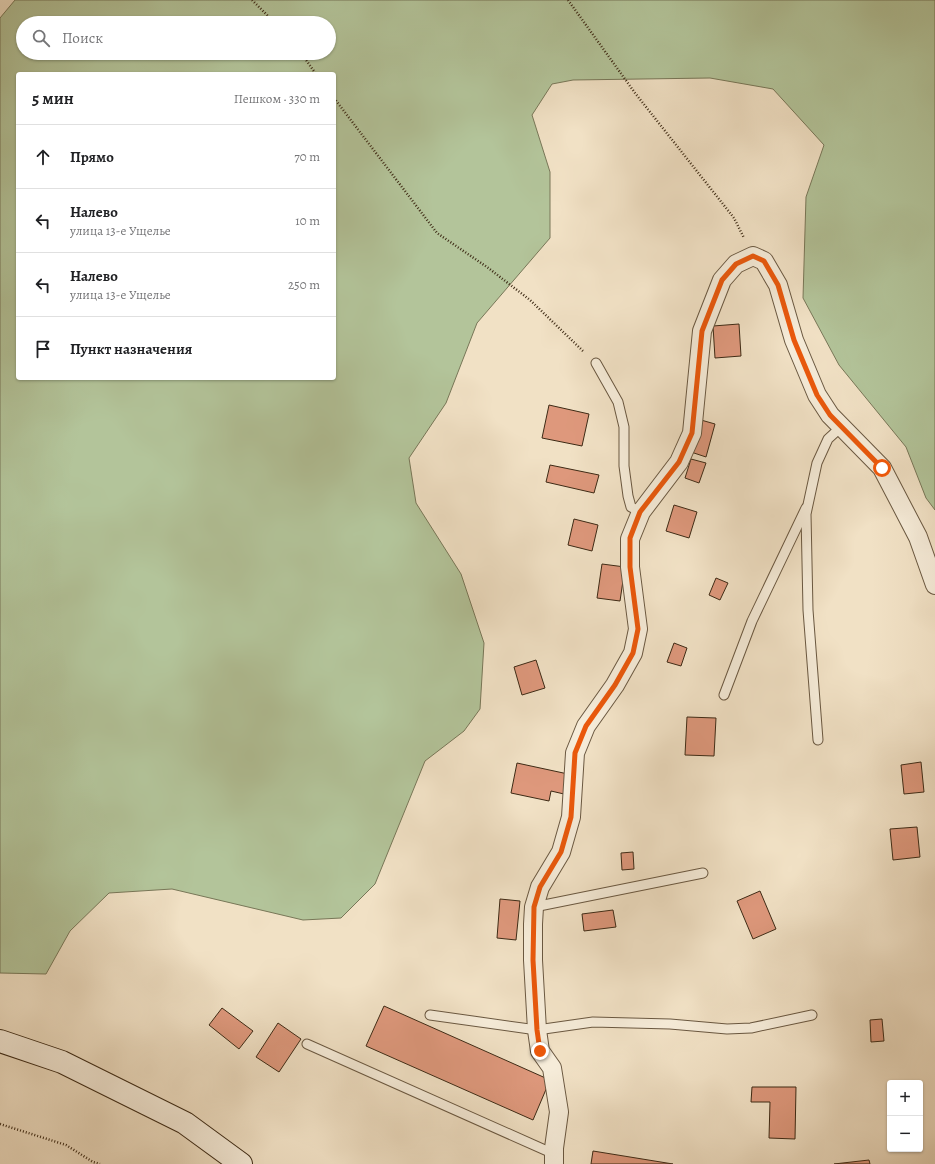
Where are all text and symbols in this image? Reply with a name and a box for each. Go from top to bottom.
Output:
search box [16,16,336,60]
icon: search [30,27,52,49]
text: Поиск [62,28,103,48]
text: 5 мин [32,87,74,110]
text: Пешком · 330 m [234,90,320,107]
icon: ahead [32,146,54,168]
text: Прямо [70,147,114,167]
text: 70 m [294,148,320,165]
text: Налево [70,202,118,222]
icon: left [32,210,54,232]
text: 10 m [295,212,320,229]
text: улица 13-е Ущелье [70,222,171,239]
text: Налево [70,266,118,286]
icon: left [32,274,54,296]
text: 250 m [288,276,320,293]
text: улица 13-е Ущелье [70,286,171,303]
icon: arrive [32,338,54,360]
text: Пункт назначения [70,339,192,359]
route start [873,459,891,477]
route end [531,1042,549,1060]
map controls [887,1080,923,1152]
button: + [887,1080,923,1116]
button: − [887,1116,923,1152]

